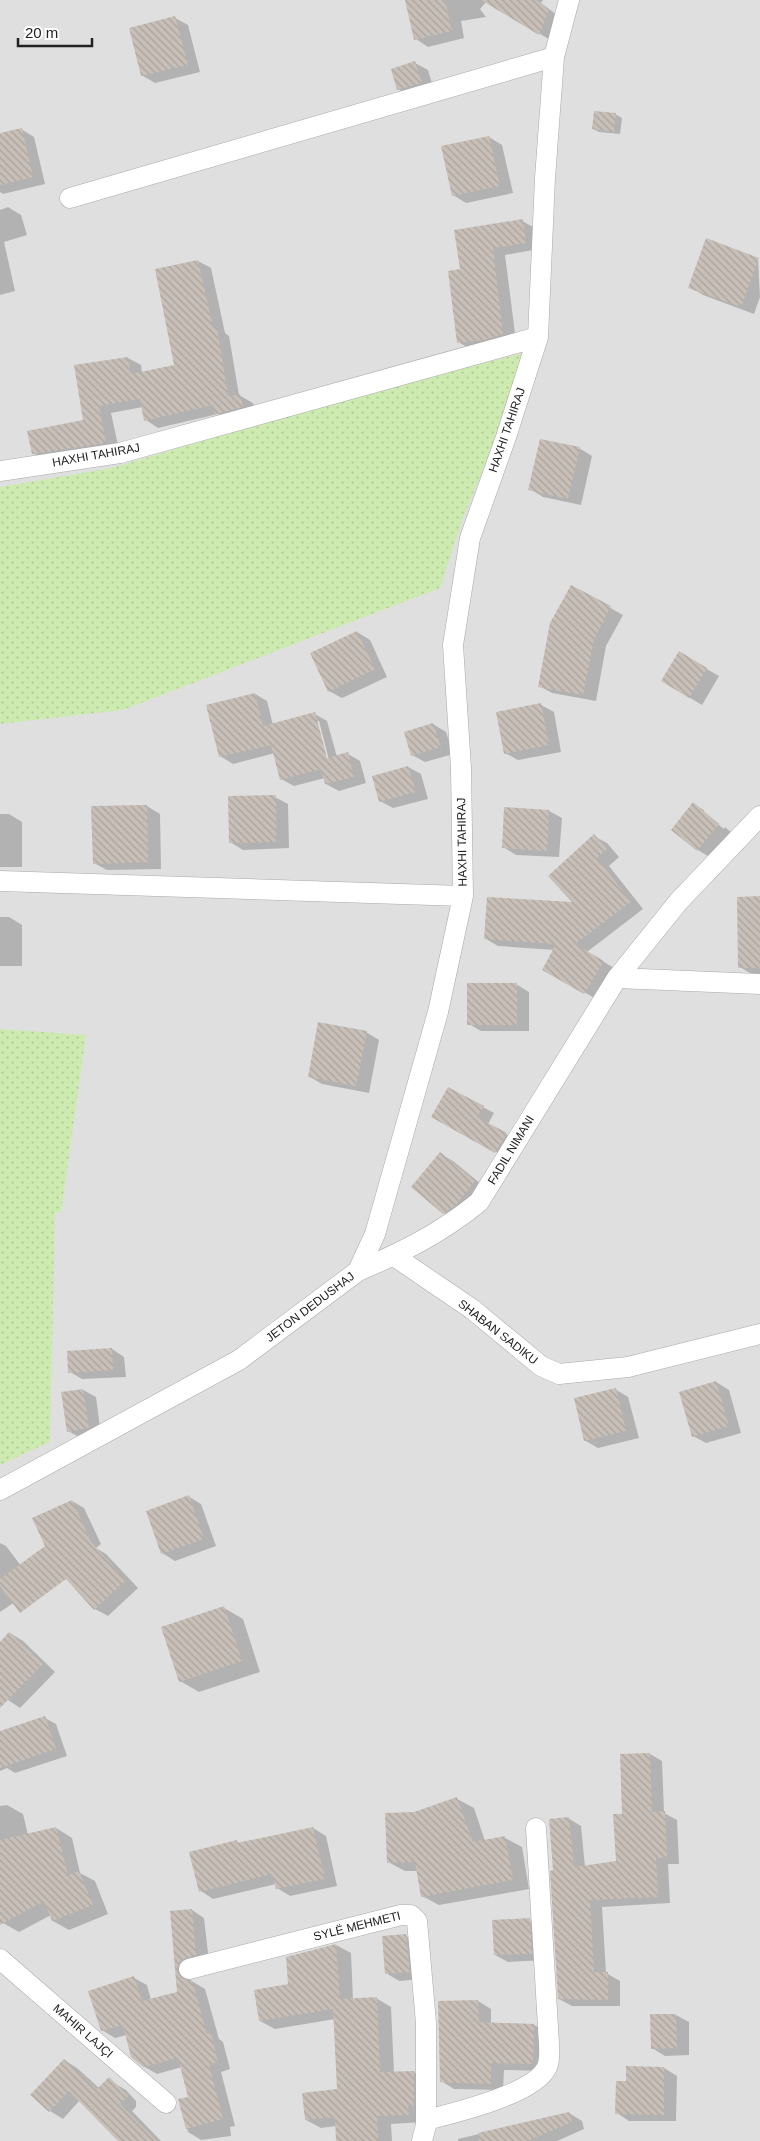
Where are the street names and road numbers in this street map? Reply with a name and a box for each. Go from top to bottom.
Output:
street label: HAXHI TAHIRAJ [486,386,528,474]
street label: HAXHI TAHIRAJ [51,440,141,470]
street label: HAXHI TAHIRAJ [454,797,470,887]
street label: FADIL NIMANI [485,1113,537,1187]
street label: JETON DEDUSHAJ [263,1269,357,1345]
street label: SHABAN SADIKU [455,1297,541,1367]
street label: SYLË MEHMETI [312,1908,402,1944]
street label: MAHIR LAJÇI [50,2001,116,2061]

